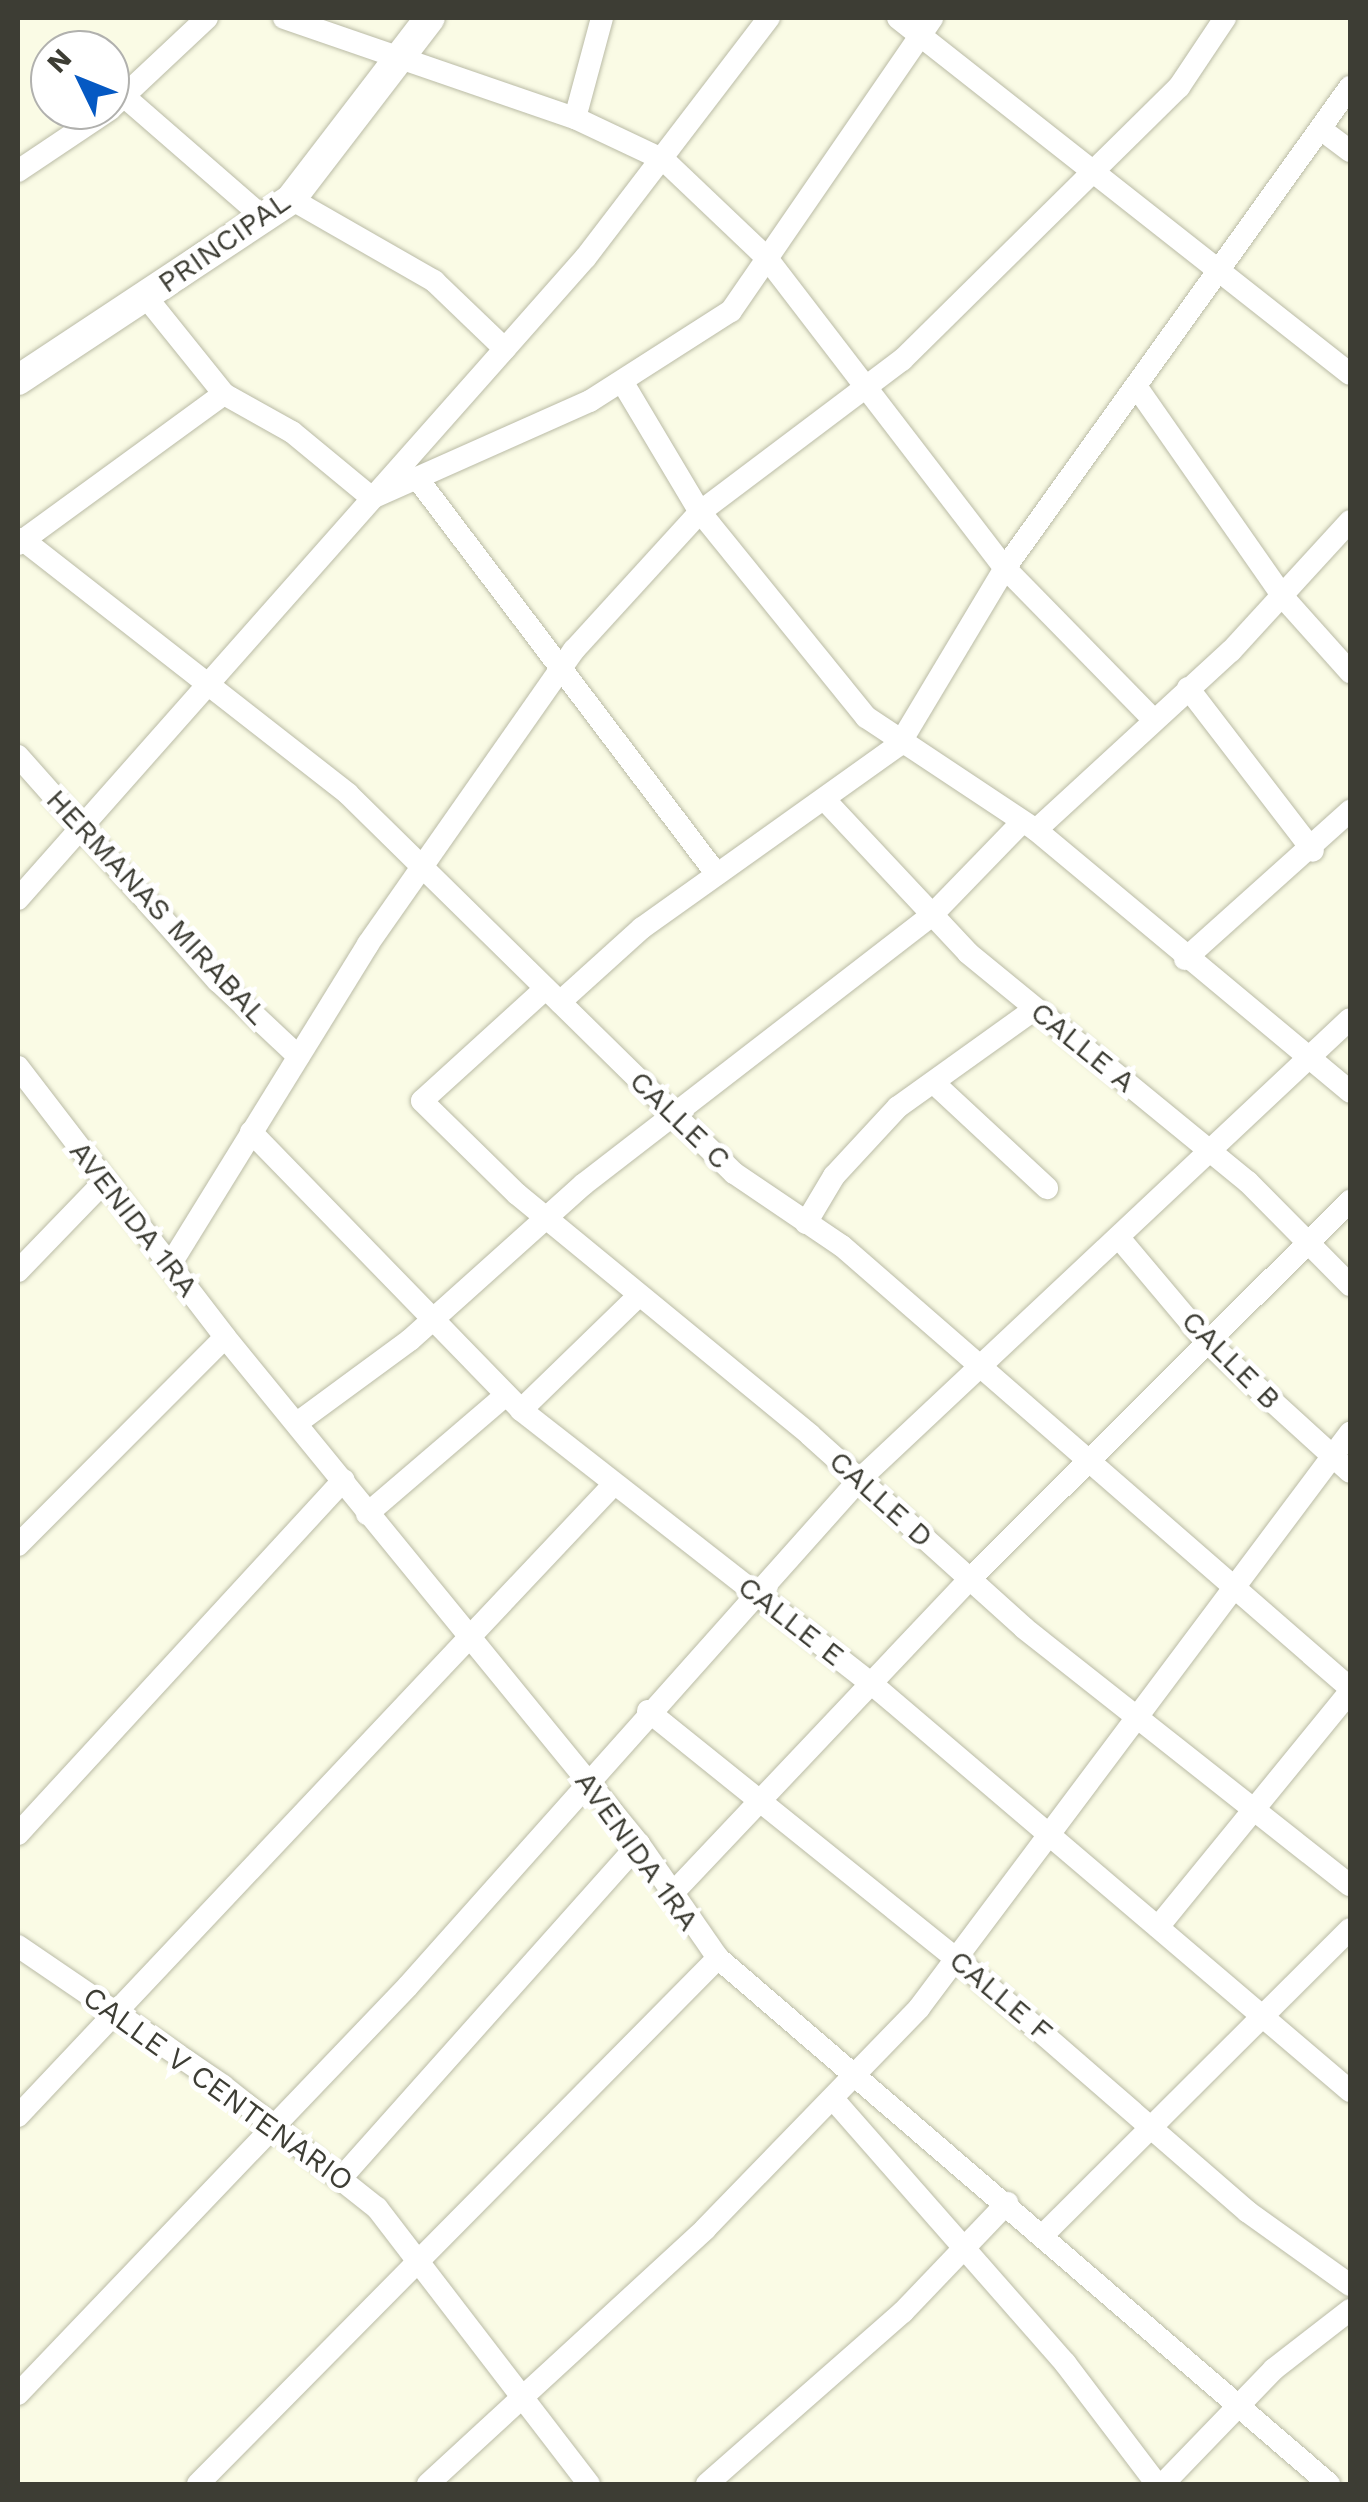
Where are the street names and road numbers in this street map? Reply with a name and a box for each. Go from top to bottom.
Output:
street label: PRINCIPAL [151,183,297,301]
street label: HERMANAS MIRABAL [39,782,275,1032]
street label: CALLE A [1023,994,1143,1100]
street label: CALLE C [622,1063,738,1177]
street label: AVENIDA 1RA [61,1133,207,1305]
street label: CALLE B [1174,1303,1288,1417]
street label: CALLE D [822,1443,940,1555]
street label: CALLE E [731,1568,851,1674]
street label: AVENIDA 1RA [567,1764,707,1938]
street label: CALLE F [942,1942,1060,2050]
street label: CALLE V CENTENARIO [75,1978,361,2200]

